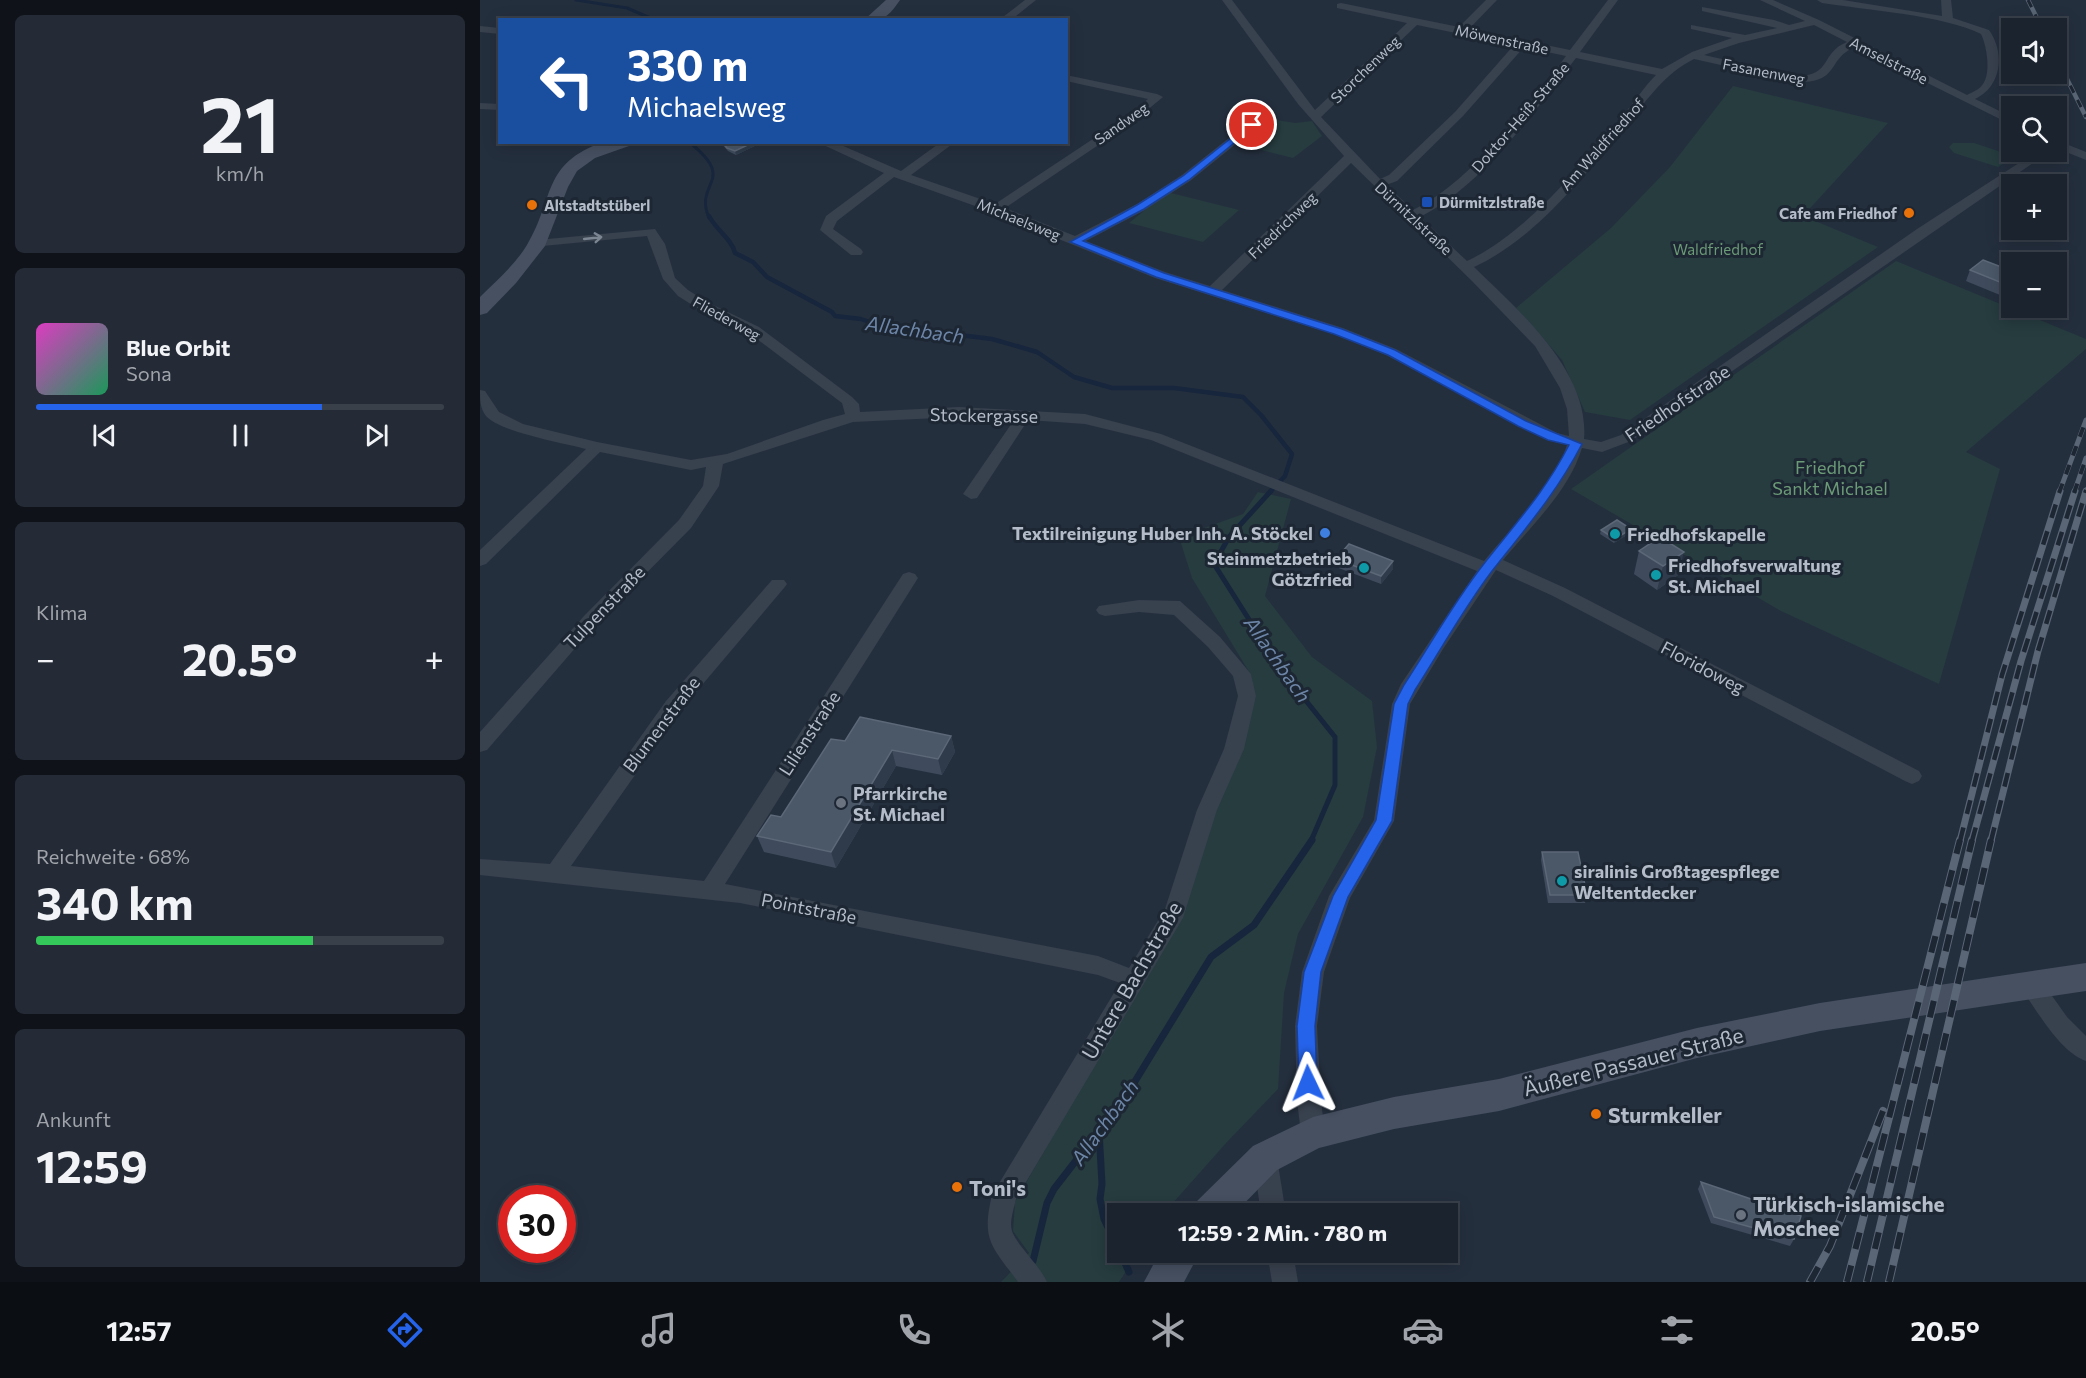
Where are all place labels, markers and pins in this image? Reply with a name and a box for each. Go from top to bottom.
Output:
pin [1226,99,1277,150]
place label: Dürmitzlstraße [1439,193,1545,211]
marker: Dürmitzlstraße [1420,195,1434,209]
place label: Altstadtstüberl [544,196,650,214]
marker: Altstadtstüberl [525,198,539,212]
place label: Cafe am Friedhof [1779,204,1898,222]
marker: Cafe am Friedhof [1902,206,1916,220]
place label: Textilreinigung Huber Inh. A. Stöckel [1012,522,1313,544]
place label: Friedhofskapelle [1627,523,1766,545]
marker: Textilreinigung Huber Inh. A. Stöckel [1318,526,1332,540]
marker: Friedhofskapelle [1608,527,1622,541]
place label: Steinmetzbetrieb Götzfried [1207,547,1352,590]
place label: Friedhofsverwaltung St. Michael [1668,554,1841,597]
marker: Steinmetzbetrieb Götzfried [1357,561,1371,575]
marker: Friedhofsverwaltung St. Michael [1649,568,1663,582]
place label: Pfarrkirche St. Michael [853,782,947,825]
marker: Pfarrkirche St. Michael [834,796,848,810]
place label: siralinis Großtagespflege Weltentdecker [1574,860,1780,903]
marker: siralinis Großtagespflege Weltentdecker [1555,874,1569,888]
place label: Sturmkeller [1608,1102,1722,1127]
marker: Sturmkeller [1589,1107,1603,1121]
place label: Toni's [969,1175,1026,1200]
marker: Toni's [950,1180,964,1194]
place label: Türkisch-islamische Moschee [1753,1191,1945,1240]
marker: Türkisch-islamische Moschee [1734,1208,1748,1222]

